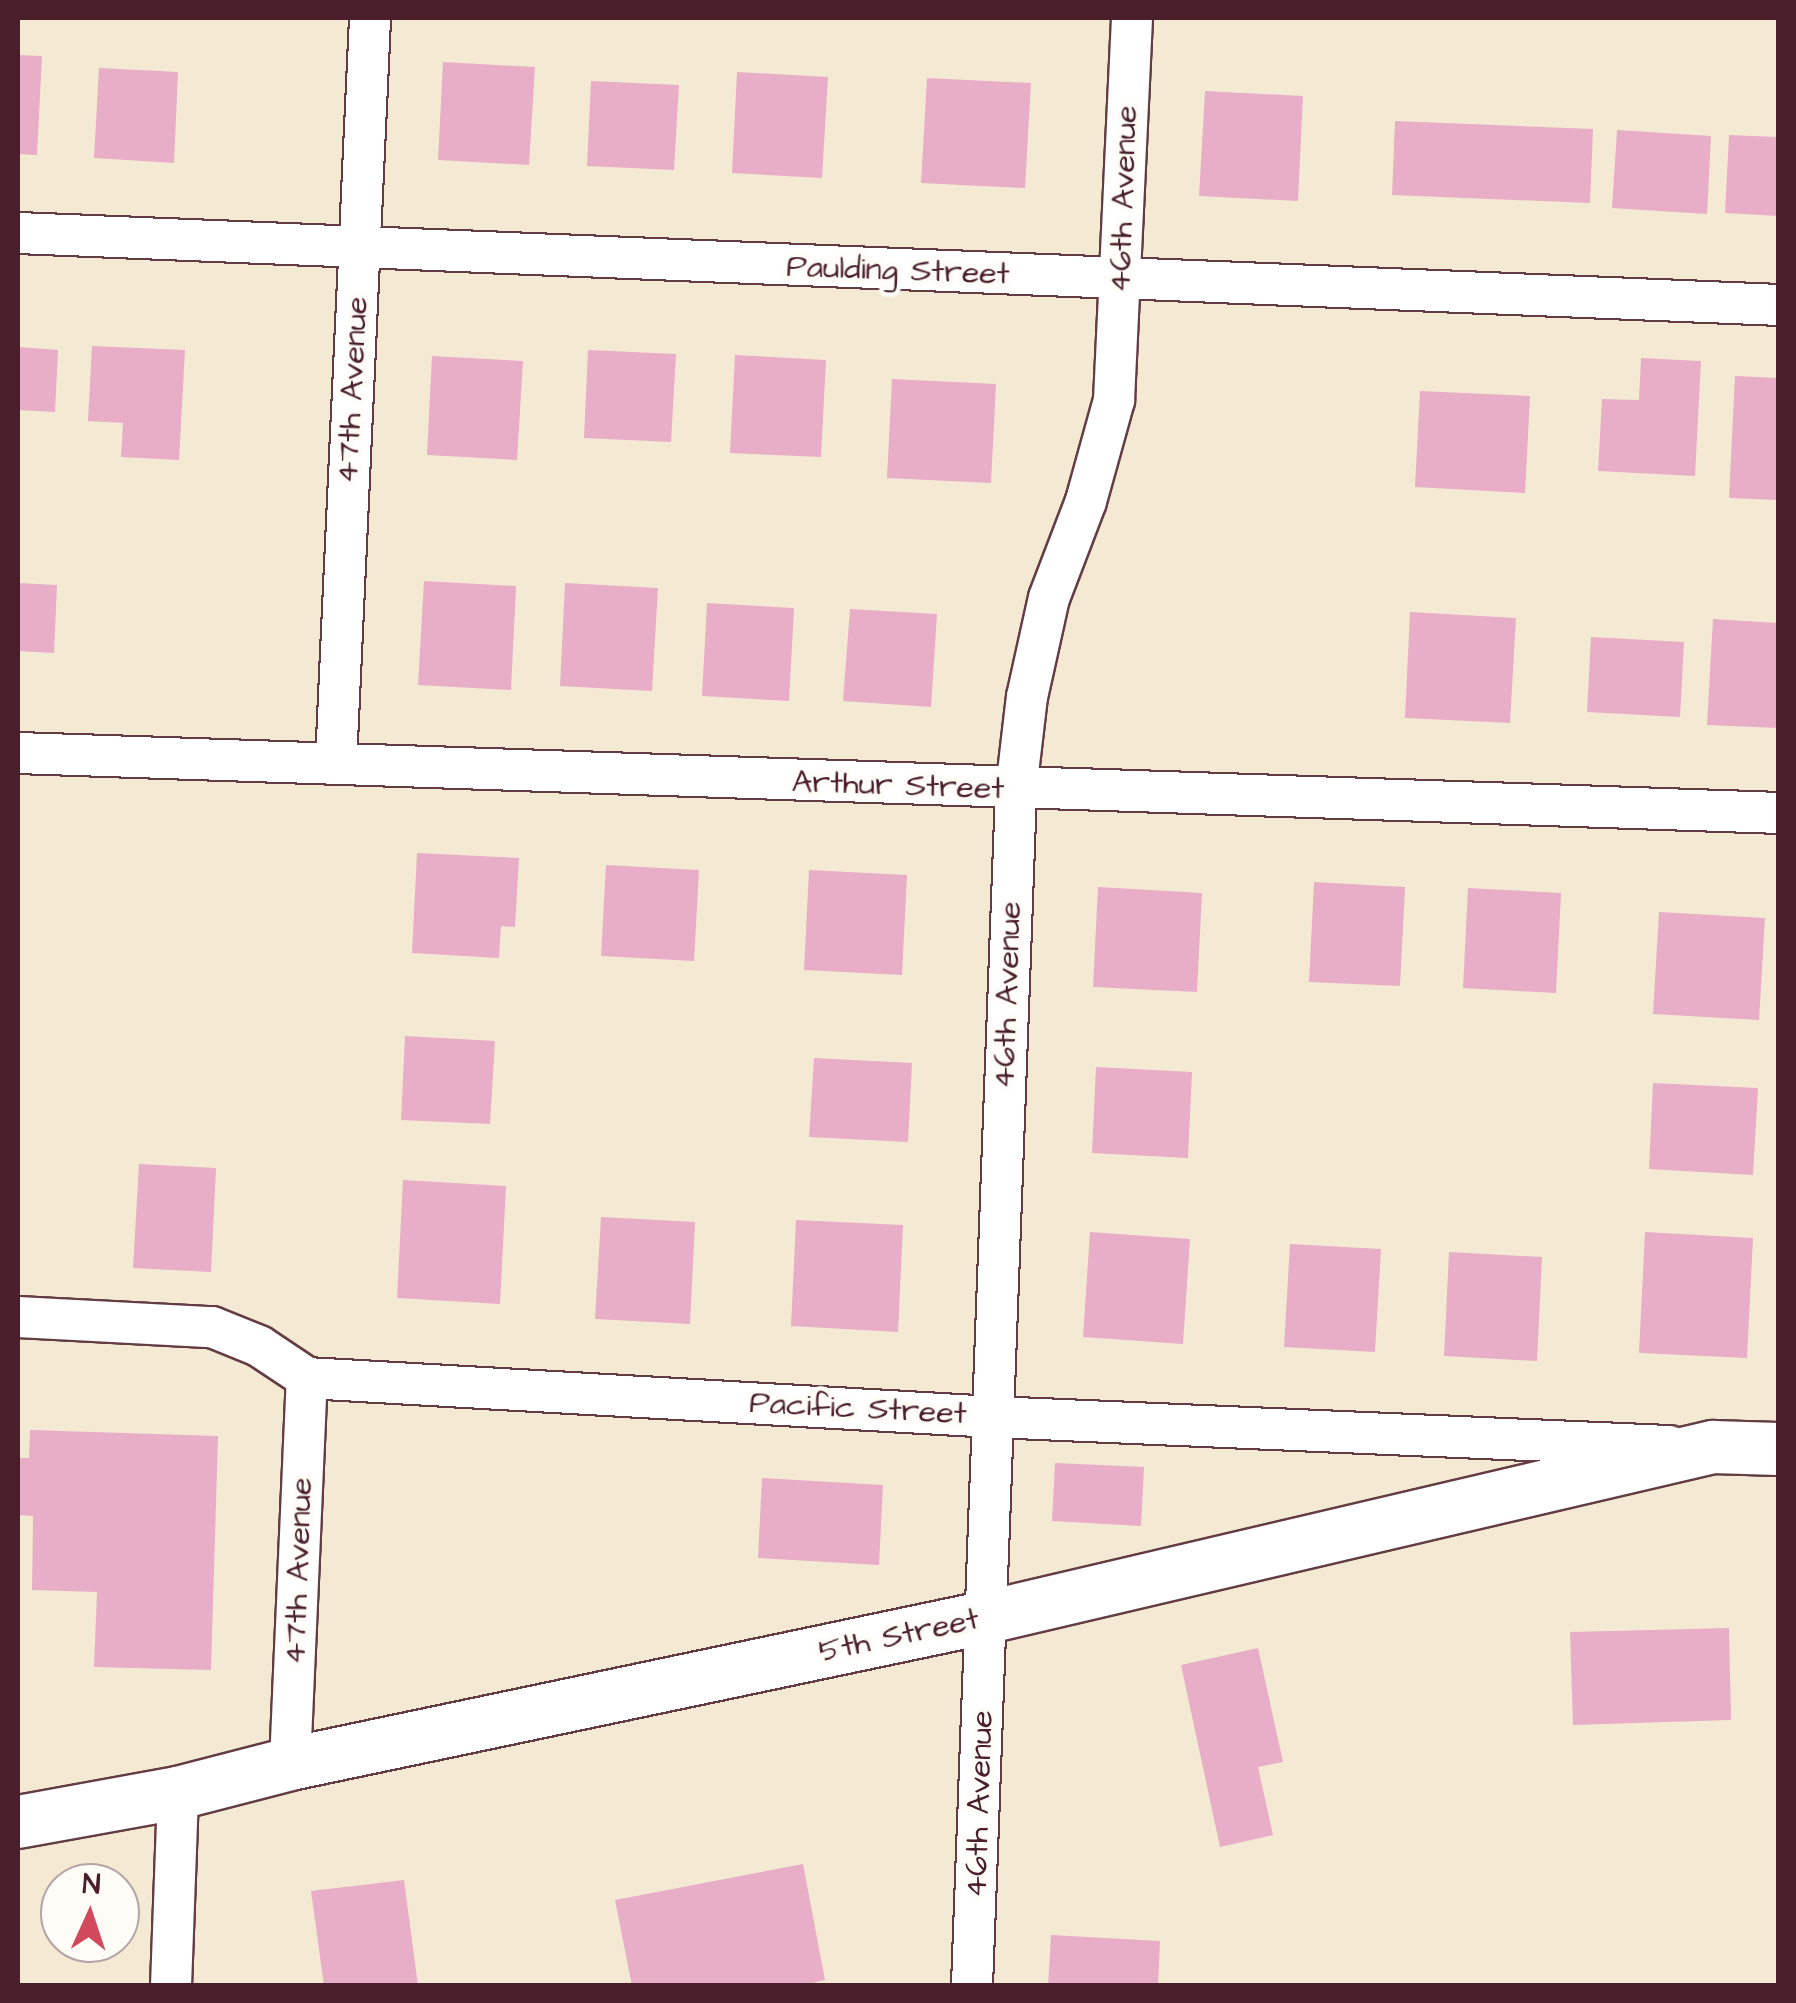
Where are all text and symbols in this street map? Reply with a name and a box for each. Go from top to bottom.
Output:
street label: 46th Avenue [1102,105,1146,293]
street label: Paulding Street [786,248,1010,294]
street label: 47th Avenue [329,296,377,484]
street label: Arthur Street [791,763,1005,809]
street label: 46th Avenue [986,901,1030,1089]
street label: Pacific Street [748,1384,968,1434]
street label: 47th Avenue [277,1477,321,1665]
street label: 5th Street [815,1600,983,1672]
street label: 46th Avenue [958,1710,1002,1898]
north arrow [40,1863,140,1963]
text: N [82,1865,101,1904]

